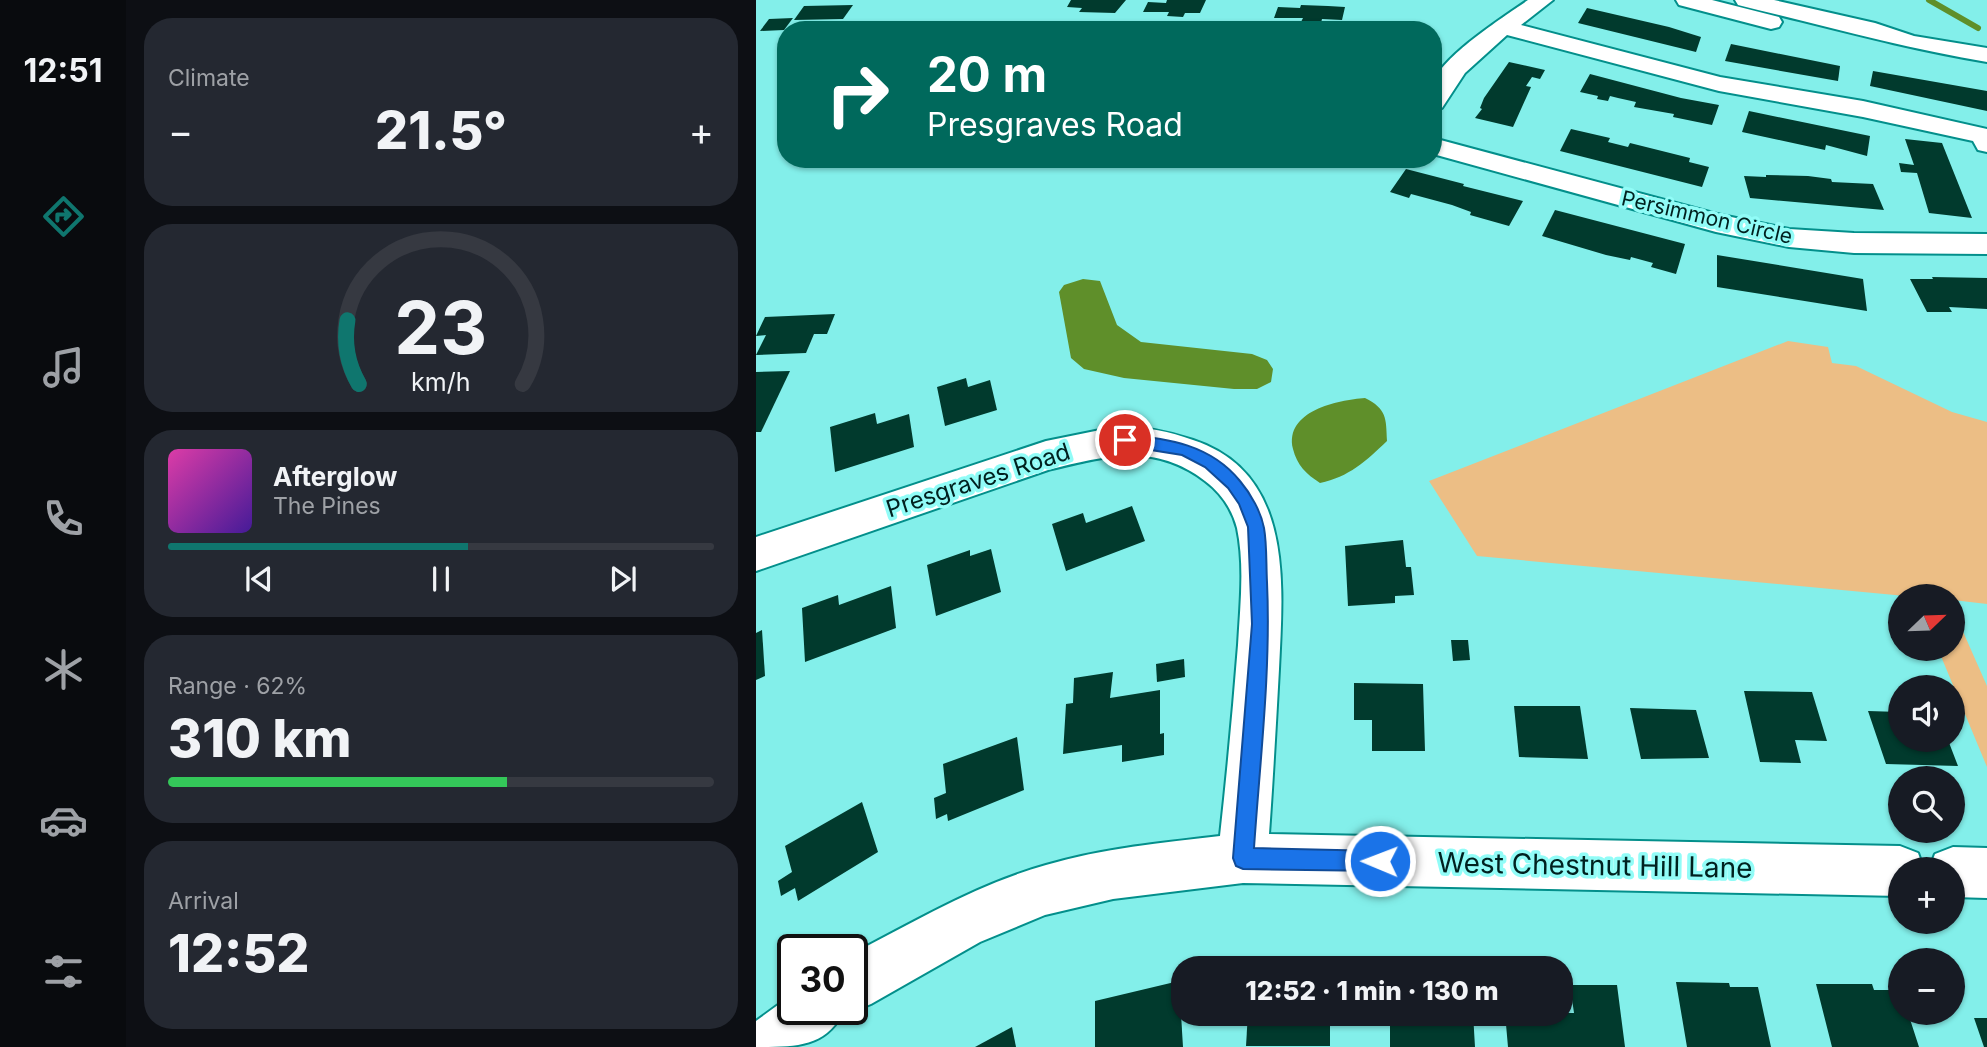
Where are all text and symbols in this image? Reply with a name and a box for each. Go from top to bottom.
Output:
text: 20 m [927,45,1047,104]
icon: right [812,49,903,140]
text: 12:51 [24,51,102,90]
text: Climate [168,64,250,92]
text: 21.5° [375,99,507,162]
text: Presgraves Road [927,105,1183,144]
text: − [168,108,193,154]
text: + [689,108,714,154]
street label: Persimmon Circle [1619,185,1795,249]
icon: directions [39,192,88,241]
text: 23 [395,283,487,372]
icon: music [39,343,88,392]
text: km/h [411,366,471,396]
pin [1095,410,1155,470]
icon: arrive [1106,421,1144,459]
street label: Presgraves Road [882,437,1074,523]
text: Afterglow [273,461,397,492]
text: The Pines [273,492,381,520]
icon: phone [39,494,88,543]
icon: previous [240,560,278,598]
icon: pause [422,560,460,598]
icon: next [604,560,642,598]
north arrow [1888,584,1965,662]
map controls [1888,584,1965,1025]
icon: climate [39,645,88,694]
text: Range · 62% [168,672,307,700]
button: sound [1888,675,1965,752]
text: 310 km [168,707,352,770]
button: search [1888,766,1965,843]
icon: car [39,796,88,845]
position arrow [1343,824,1417,898]
street label: West Chestnut Hill Lane [1437,845,1753,885]
button: + [1888,857,1965,934]
text: Arrival [168,887,239,915]
text: 12:52 [168,922,310,985]
speed limit sign: 30 [777,934,868,1025]
icon: filters [39,947,88,996]
button: − [1888,948,1965,1025]
text: 12:52 · 1 min · 130 m [1245,975,1499,1006]

